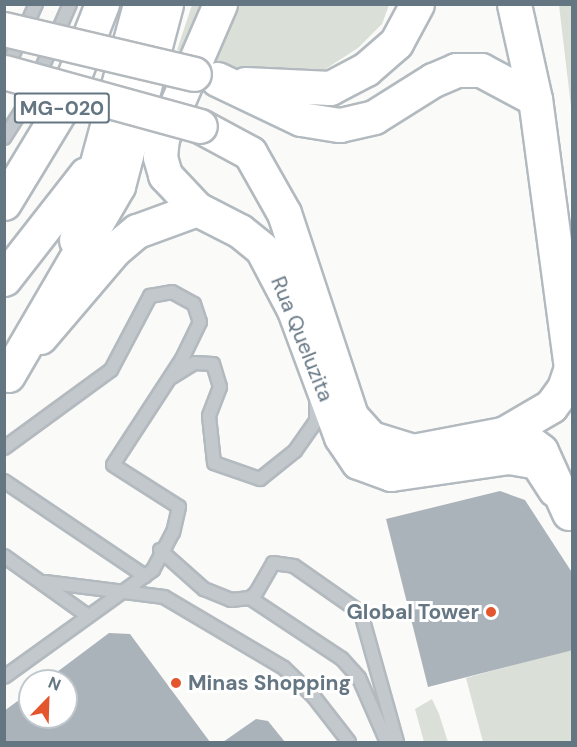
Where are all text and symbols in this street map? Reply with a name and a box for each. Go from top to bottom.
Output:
road number: MG-020 [13,91,112,125]
street label: Rua Queluzita [265,273,339,405]
place label: Global Tower [346,599,479,625]
marker: Global Tower [484,605,498,619]
north arrow [18,669,78,729]
place label: Minas Shopping [188,670,351,696]
text: N [45,672,64,696]
marker: Minas Shopping [169,676,183,690]

